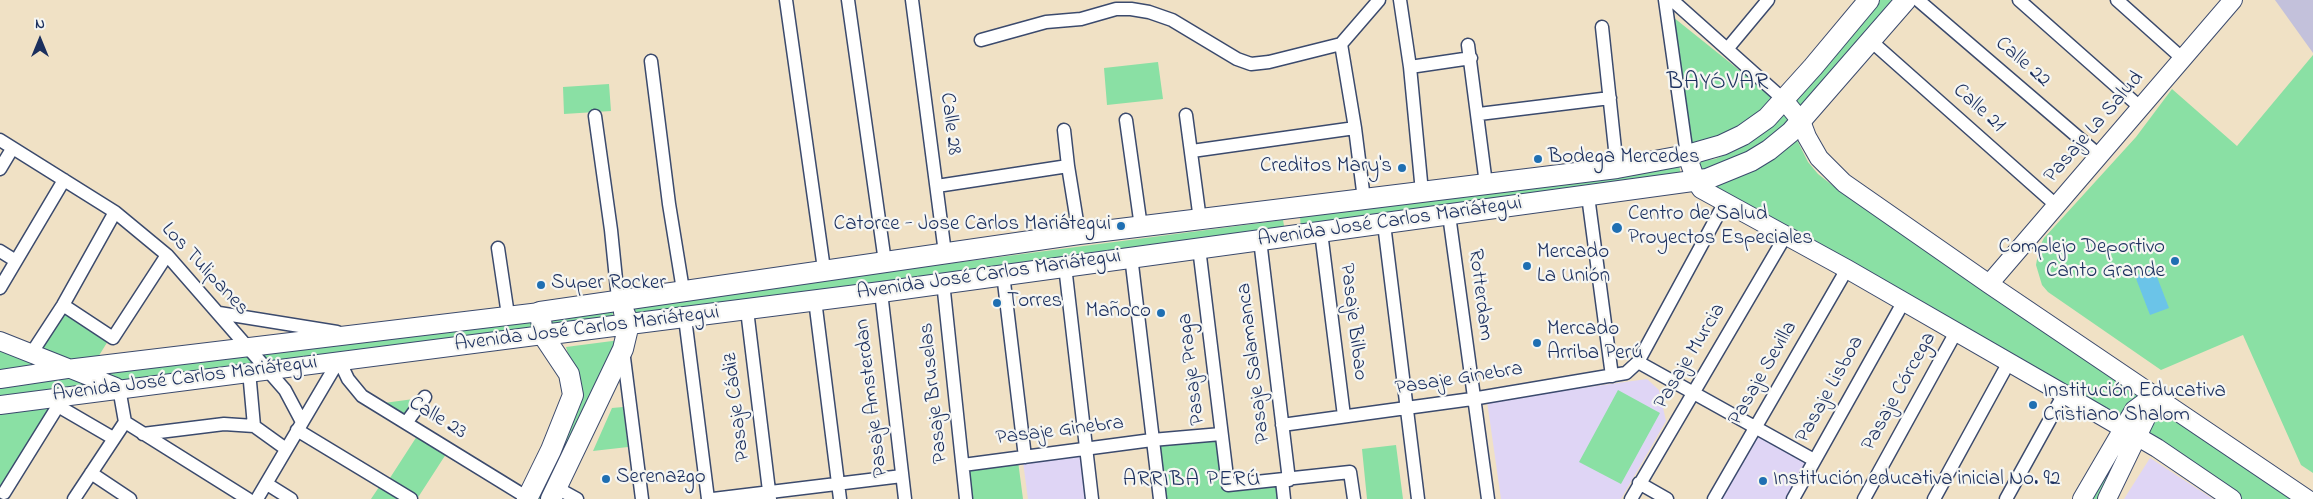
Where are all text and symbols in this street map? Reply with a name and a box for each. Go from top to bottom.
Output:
text: N [35,14,45,35]
north arrow [15,15,65,65]
street label: Calle 22 [1989,32,2055,94]
street label: Pasaje La Salud [2040,67,2150,189]
district label: BAYÓVAR [1666,70,1770,98]
street label: Calle 21 [1947,79,2009,139]
street label: Calle 28 [933,91,965,157]
place label: Bodega Mercedes [1548,146,1700,172]
marker: Bodega Mercedes [1532,153,1544,165]
place label: Creditos Mary's [1260,155,1392,181]
marker: Creditos Mary's [1396,162,1408,174]
street label: Avenida José Carlos Mariátegui [1256,192,1524,254]
place label: Centro de Salud Proyectos Especiales [1628,203,1813,253]
place label: Catorce - Jose Carlos Mariátegui [834,213,1111,239]
street label: Los Tulipanes [155,218,253,322]
marker: Catorce - Jose Carlos Mariátegui [1115,220,1127,232]
marker: Centro de Salud Proyectos Especiales [1610,221,1624,235]
place label: Complejo Deportivo Canto Grande [1999,236,2165,286]
place label: Mercado La Unión [1537,241,1610,291]
street label: Avenida José Carlos Mariátegui [855,245,1123,307]
street label: Rotterdam [1461,248,1497,342]
marker: Complejo Deportivo Canto Grande [2169,255,2181,267]
marker: Mercado La Unión [1521,260,1533,272]
street label: Pasaje Bilbao [1332,262,1372,382]
place label: Super Rocker [551,272,666,298]
marker: Super Rocker [535,279,547,291]
street label: Pasaje Salamanca [1233,281,1277,445]
place label: Torres [1007,290,1062,316]
marker: Torres [991,297,1003,309]
place label: Mañoco [1085,300,1151,326]
street label: Pasaje Murcia [1650,300,1732,414]
street label: Avenida José Carlos Mariátegui [453,301,721,359]
marker: Mañoco [1155,307,1167,319]
street label: Pasaje Praga [1174,312,1212,426]
street label: Pasaje Amsterdan [851,317,895,479]
street label: Pasaje Sevilla [1724,317,1804,431]
place label: Mercado Arriba Perú [1547,318,1643,368]
street label: Pasaje Bruselas [915,321,955,465]
street label: Pasaje Córcega [1857,328,1943,456]
street label: Pasaje Lisboa [1791,332,1871,448]
marker: Mercado Arriba Perú [1531,337,1543,349]
street label: Avenida José Carlos Mariátegui [51,351,319,409]
street label: Pasaje Cádiz [719,351,757,463]
street label: Pasaje Ginebra [1393,357,1525,403]
place label: Institución Educativa Cristiano Shalom [2043,380,2226,430]
street label: Calle 23 [403,392,471,446]
marker: Institución Educativa Cristiano Shalom [2027,399,2039,411]
street label: Pasaje Ginebra [995,412,1125,452]
place label: Serenazgo [616,466,706,492]
district label: ARRIBA PERÚ [1121,468,1263,494]
place label: Institución educativa inicial No. 92 [1773,468,2060,494]
marker: Serenazgo [600,473,612,485]
marker: Institución educativa inicial No. 92 [1757,475,1769,487]

